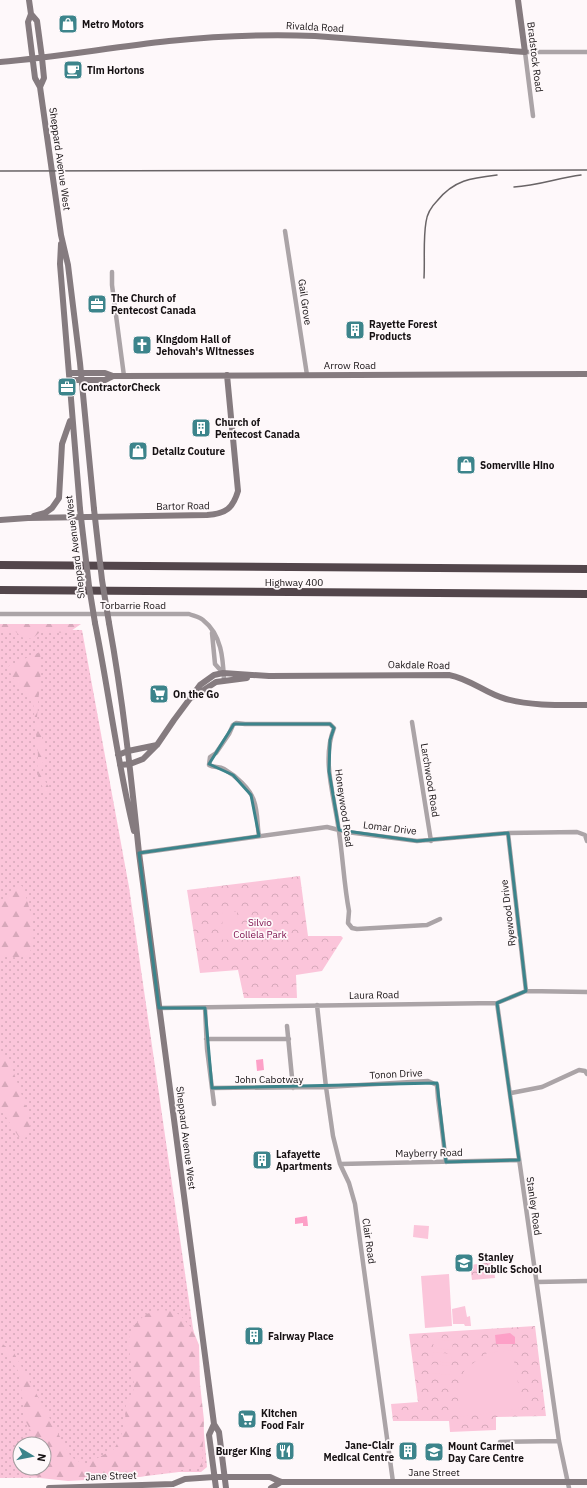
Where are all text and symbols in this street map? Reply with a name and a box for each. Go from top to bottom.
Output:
shop icon: Metro Motors [57,13,79,35]
place label: Metro Motors [82,18,144,31]
street label: Rivalda Road [286,19,344,35]
street label: Bradstock Road [524,21,546,93]
cafe icon: Tim Hortons [62,59,84,81]
place label: Tim Hortons [87,64,144,77]
street label: Sheppard Avenue West [46,107,74,212]
street label: Gail Grove [295,278,315,326]
place label: The Church of Pentecost Canada [111,292,196,317]
office icon: The Church of Pentecost Canada [86,293,108,315]
place label: Rayette Forest Products [369,318,437,343]
building icon: Rayette Forest Products [344,319,366,341]
place label: Kingdom Hall of Jehovah's Witnesses [156,333,254,358]
church icon: Kingdom Hall of Jehovah's Witnesses [131,334,153,356]
street label: Arrow Road [324,359,376,372]
office icon: ContractorCheck [56,376,78,398]
place label: ContractorCheck [81,381,161,394]
place label: Church of Pentecost Canada [215,416,300,441]
building icon: Church of Pentecost Canada [190,417,212,439]
shop icon: Detailz Couture [127,440,149,462]
place label: Detailz Couture [152,445,225,458]
shop icon: Somerville Hino [455,454,477,476]
place label: Somerville Hino [480,459,555,472]
street label: Sheppard Avenue West [62,494,88,599]
street label: Bartor Road [156,499,210,513]
street label: Highway 400 [265,576,323,589]
street label: Torbarrie Road [100,599,166,612]
street label: Oakdale Road [388,658,450,672]
supermarket icon: On the Go [148,683,170,705]
place label: On the Go [173,688,219,701]
street label: Larchwood Road [418,742,442,818]
street label: Honeywood Road [332,768,356,848]
street label: Lomar Drive [362,818,418,838]
street label: Ryewood Drive [497,878,519,947]
park label: Silvio Collela Park [233,916,287,941]
street label: Laura Road [349,988,399,1002]
street label: Tonon Drive [369,1066,423,1082]
street label: John Cabotway [235,1073,303,1086]
street label: Sheppard Avenue West [173,1086,199,1191]
street label: Mayberry Road [395,1146,463,1160]
place label: Lafayette Apartments [276,1148,332,1173]
building icon: Lafayette Apartments [251,1149,273,1171]
street label: Stanley Road [523,1176,545,1236]
street label: Clair Road [359,1217,379,1265]
place label: Stanley Public School [478,1251,542,1276]
school or university icon: Stanley Public School [453,1252,475,1274]
building icon: Fairway Place [243,1325,265,1347]
place label: Fairway Place [268,1330,334,1343]
place label: Kitchen Food Fair [261,1407,304,1432]
supermarket icon: Kitchen Food Fair [236,1408,258,1430]
north arrow [12,1436,52,1476]
place label: Jane-Clair Medical Centre [323,1439,394,1464]
restaurant icon: Burger King [274,1440,296,1462]
building icon: Jane-Clair Medical Centre [397,1440,419,1462]
place label: Mount Carmel Day Care Centre [448,1440,524,1465]
school or university icon: Mount Carmel Day Care Centre [423,1441,445,1463]
place label: Burger King [216,1445,271,1458]
text: N [34,1453,49,1463]
street label: Jane Street [408,1466,460,1479]
street label: Jane Street [85,1469,137,1483]

